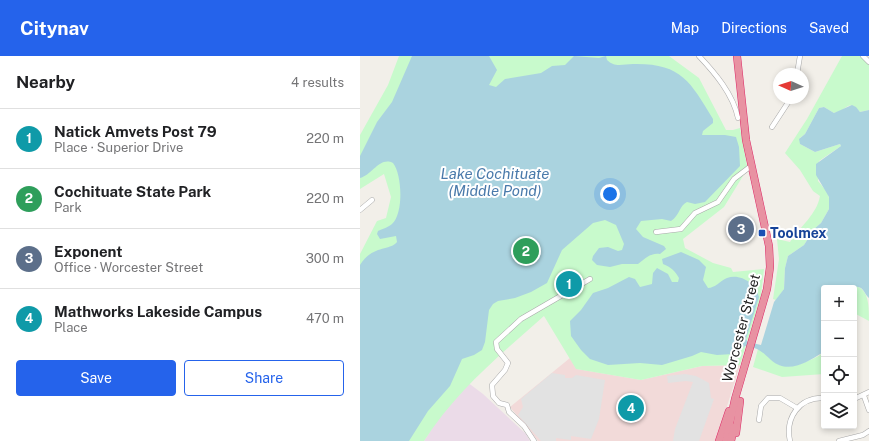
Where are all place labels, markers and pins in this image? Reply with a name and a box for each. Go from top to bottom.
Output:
pin: 3 [728,214,754,244]
place label: Toolmex [770,225,826,241]
marker: Toolmex [757,228,767,238]
pin: 2 [513,236,539,266]
pin: 1 [556,269,582,299]
pin: 4 [618,393,644,423]

